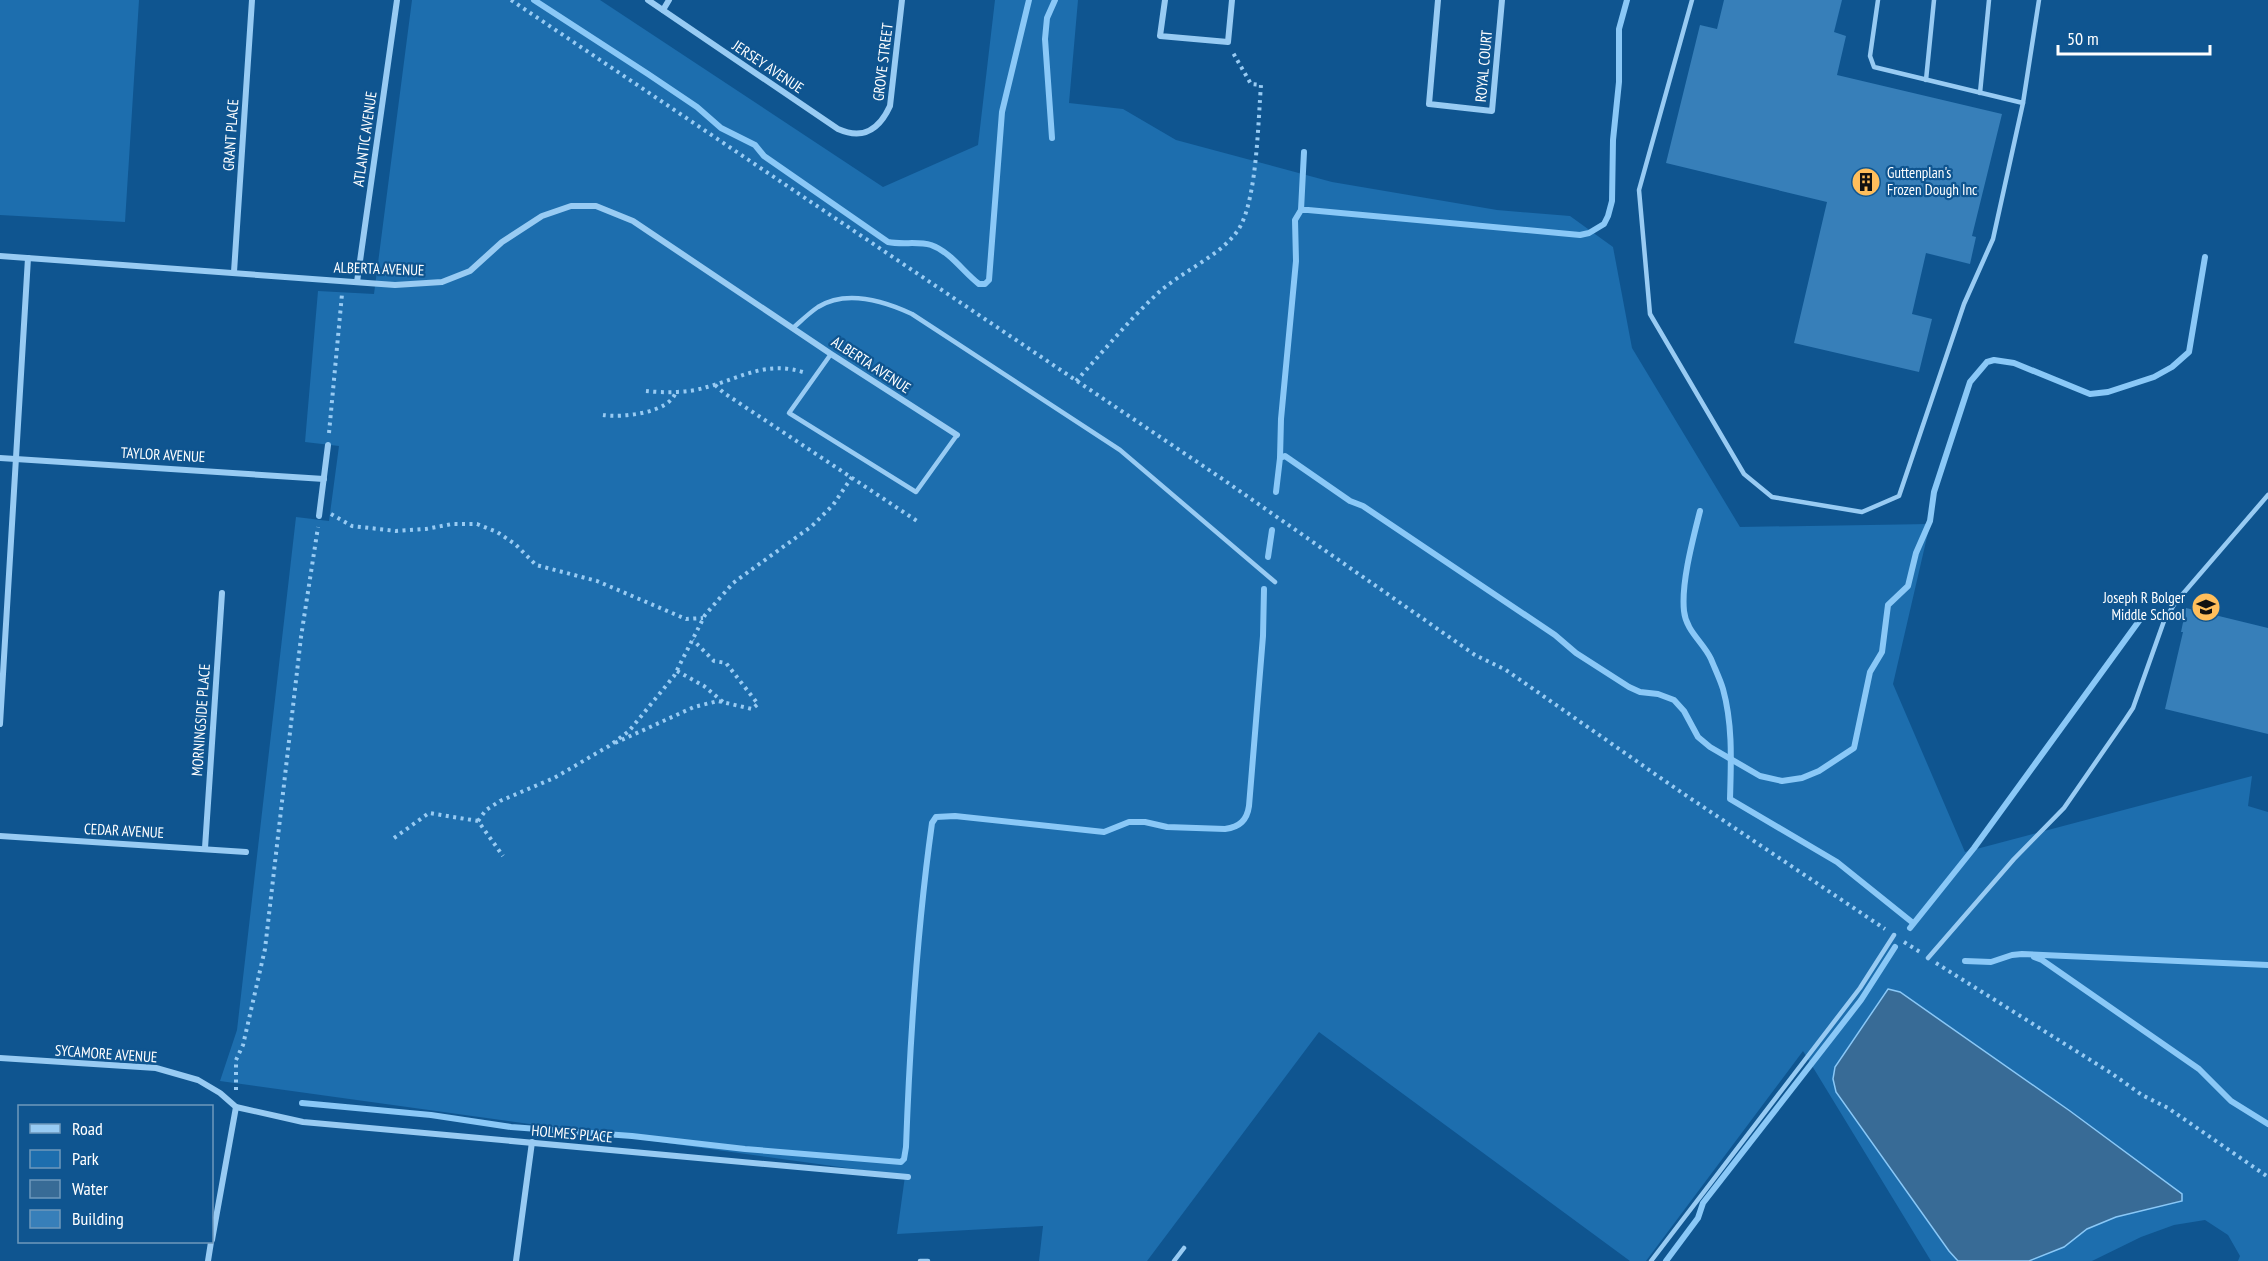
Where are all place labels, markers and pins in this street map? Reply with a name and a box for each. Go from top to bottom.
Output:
place label: Guttenplan's Frozen Dough Inc [1887,163,1978,199]
building icon: Guttenplan's Frozen Dough Inc [1850,166,1882,198]
place label: Joseph R Bolger Middle School [2102,588,2186,624]
school or university icon: Joseph R Bolger Middle School [2190,591,2222,623]

